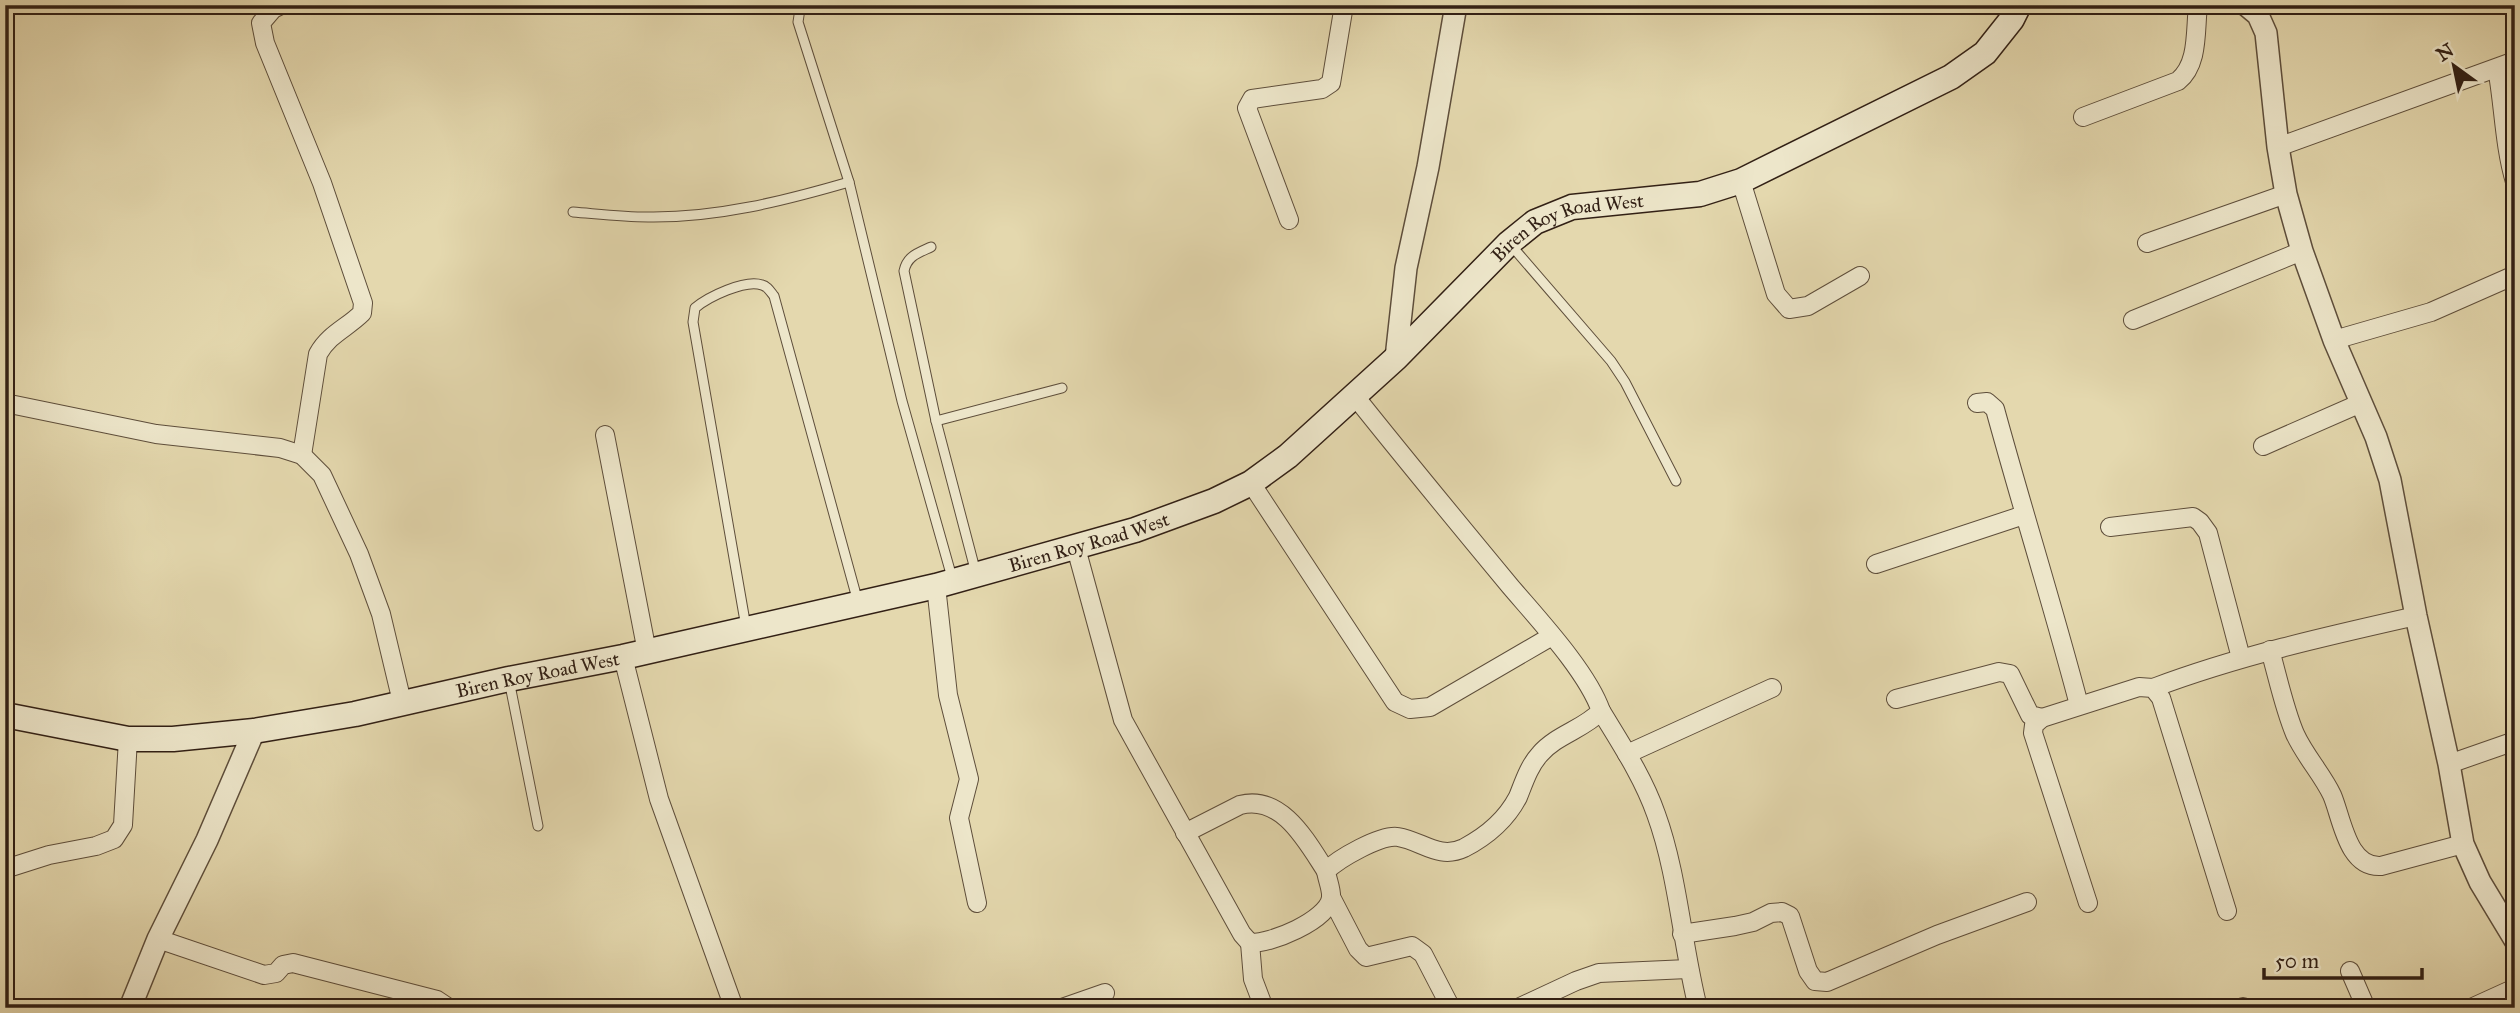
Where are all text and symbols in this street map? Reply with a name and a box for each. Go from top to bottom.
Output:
north arrow [2418,32,2488,102]
text: N [2432,38,2458,66]
street label: Biren Roy Road West [1486,188,1645,266]
street label: Biren Roy Road West [1006,507,1172,577]
street label: Biren Roy Road West [454,646,621,702]
scale bar [2264,936,2422,980]
text: 50 m [2275,948,2320,974]

